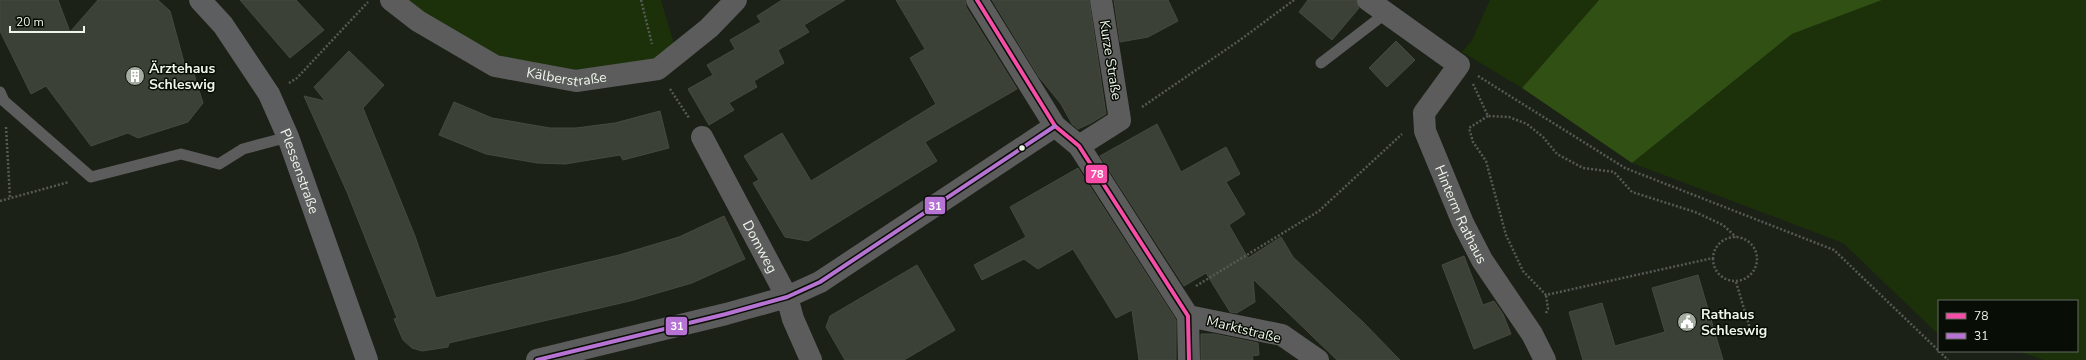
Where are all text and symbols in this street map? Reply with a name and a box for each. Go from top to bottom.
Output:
scale bar [10,8,84,34]
text: 20 m [16,14,44,30]
street label: Kurze Straße [1095,19,1126,101]
place label: Ärztehaus Schleswig [149,59,215,94]
street label: Kälberstraße [525,63,608,91]
building icon: Ärztehaus Schleswig [124,65,146,87]
street label: Plessenstraße [275,126,323,216]
unlabelled marker [1017,143,1027,153]
street label: Hinterm Rathaus [1430,162,1491,267]
line badge: 78 [1085,164,1108,184]
text: 78 [1090,167,1104,182]
line badge: 31 [924,196,946,215]
text: 31 [928,199,942,214]
street label: Domweg [738,217,782,277]
legend [1938,300,2078,352]
place label: Rathaus Schleswig [1701,305,1767,340]
text: 78 [1974,308,1988,324]
street label: Marktstraße [1205,311,1283,348]
public building icon: Rathaus Schleswig [1676,311,1698,333]
line badge: 31 [665,316,688,336]
text: 31 [670,319,684,334]
text: 31 [1974,328,1988,344]

